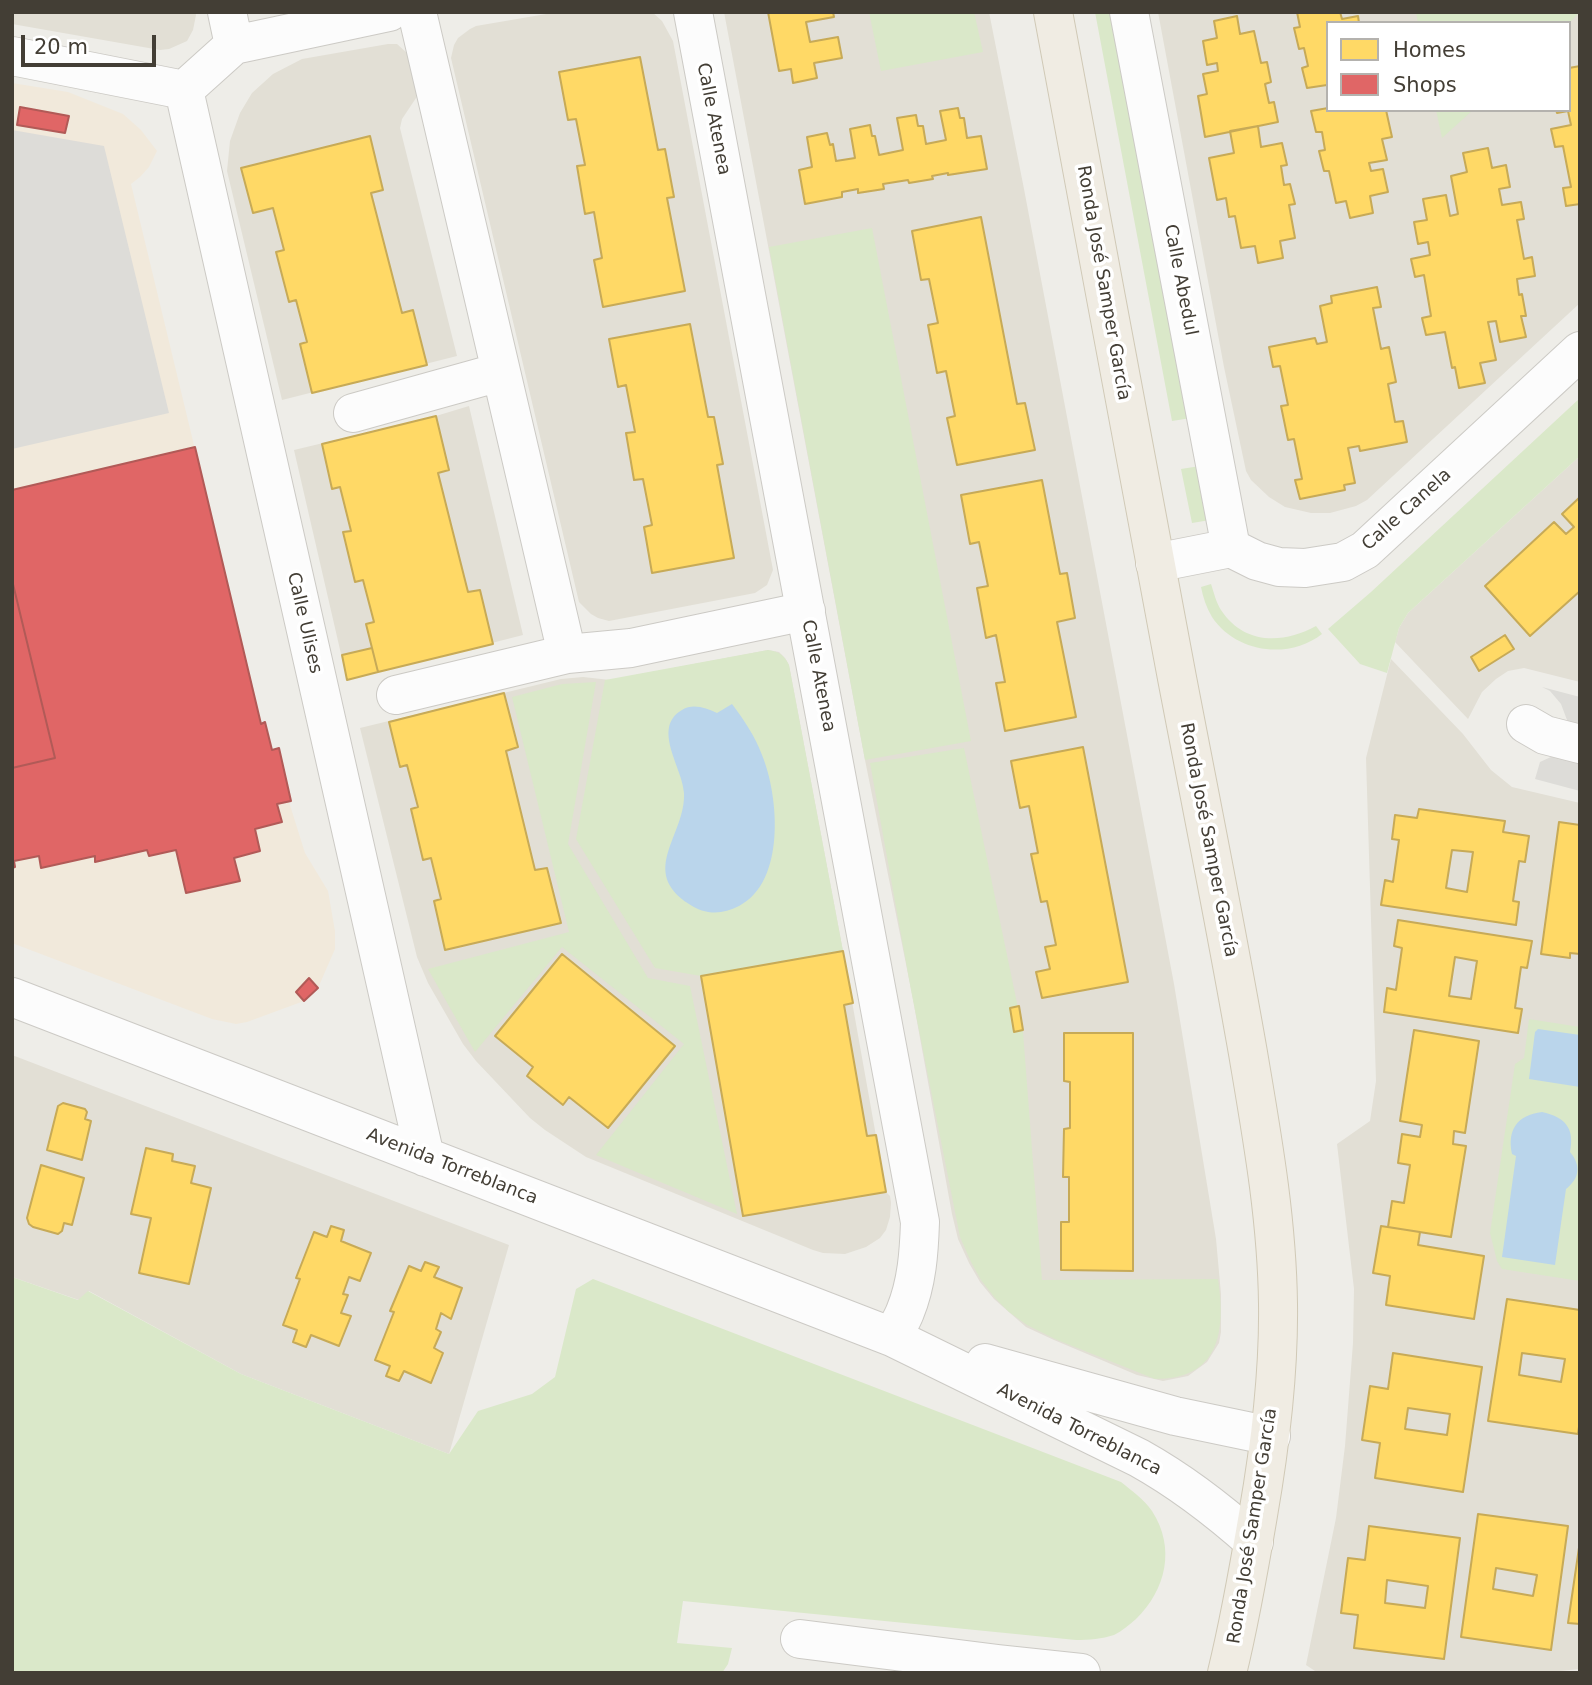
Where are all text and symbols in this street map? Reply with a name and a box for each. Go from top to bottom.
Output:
scale bar [24,21,159,65]
legend [1326,21,1571,112]
text: 20 m [34,35,88,59]
text: Homes [1393,38,1466,62]
street label: Calle Atenea [692,61,734,177]
text: Shops [1393,73,1457,97]
street label: Ronda José Samper García [1072,164,1134,402]
street label: Calle Abedul [1159,222,1201,338]
street label: Calle Canela [1358,464,1456,556]
street label: Calle Ulises [282,570,326,676]
street label: Calle Atenea [797,618,839,734]
street label: Ronda José Samper García [1175,721,1241,959]
street label: Avenida Torreblanca [363,1124,541,1210]
street label: Avenida Torreblanca [993,1379,1165,1481]
street label: Ronda José Samper García [1224,1407,1282,1645]

